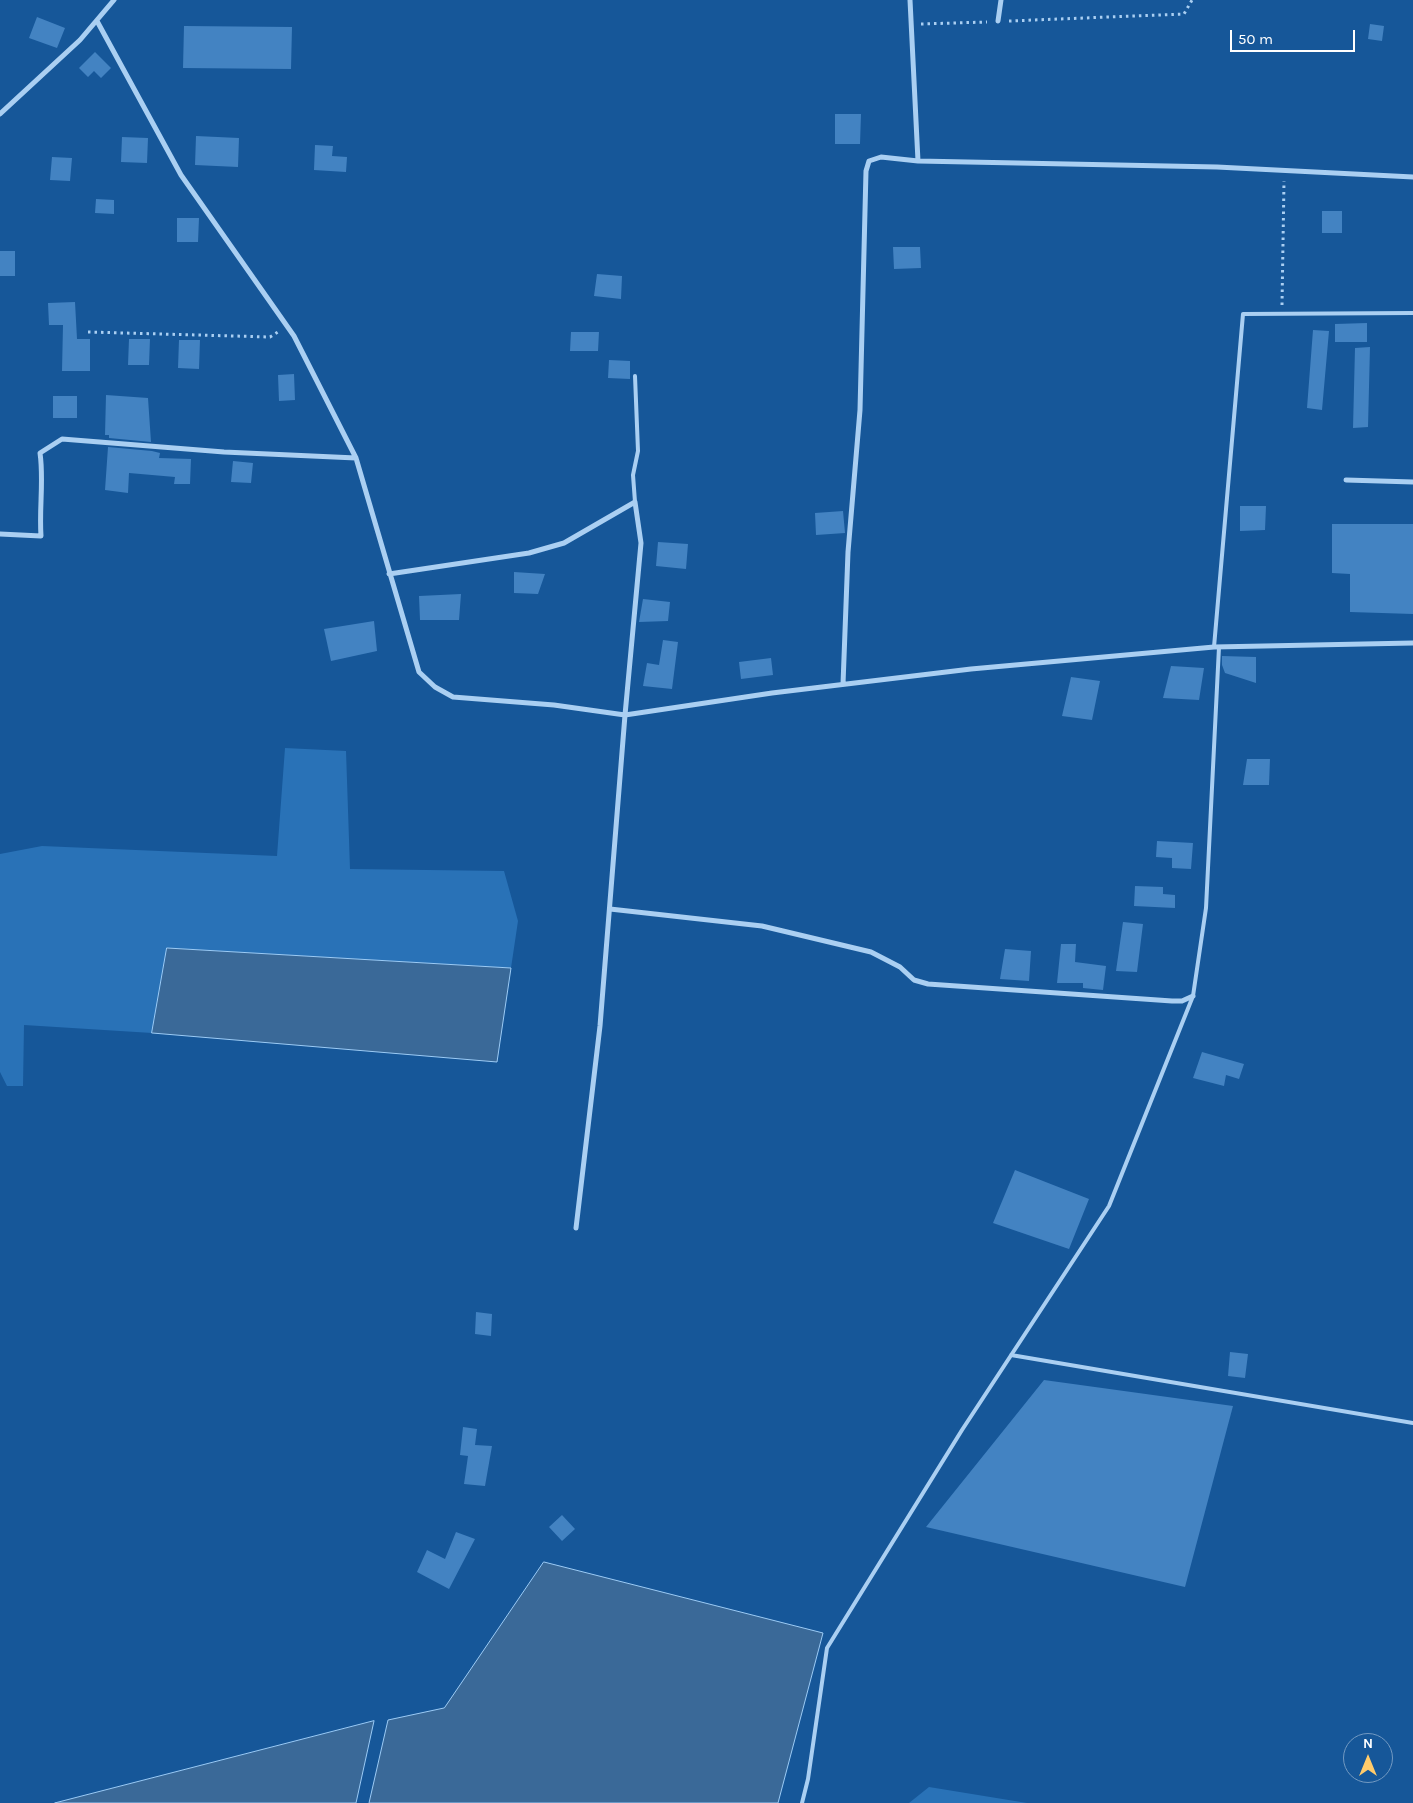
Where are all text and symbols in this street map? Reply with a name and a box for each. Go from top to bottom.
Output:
scale bar [1233,20,1358,52]
text: 50 m [1238,30,1273,48]
north arrow [1343,1733,1393,1783]
text: N [1363,1735,1373,1752]

